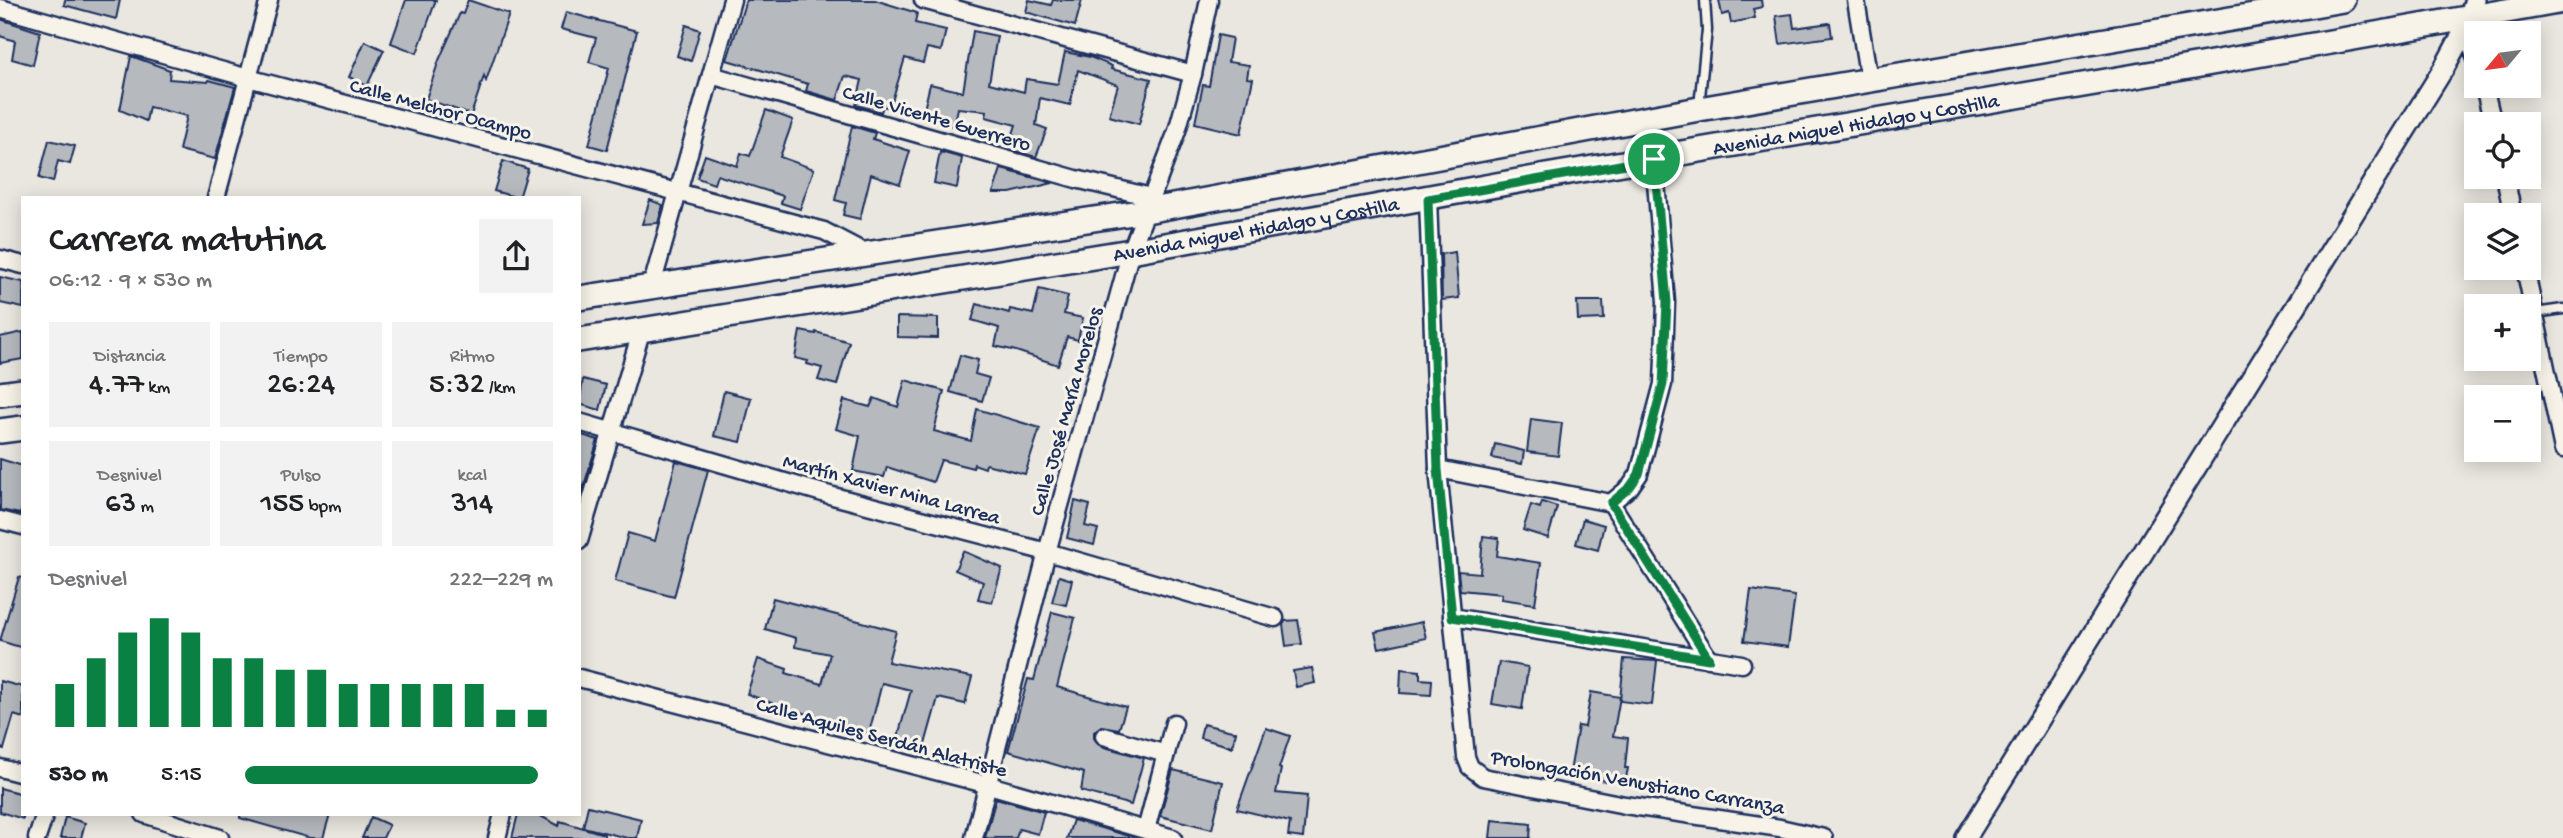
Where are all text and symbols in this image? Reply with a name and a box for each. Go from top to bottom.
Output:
north arrow [2464,21,2541,98]
map controls [2464,21,2541,462]
street label: Calle Melchor Ocampo [346,75,534,148]
street label: Calle Vicente Guerrero [839,82,1033,159]
street label: Avenida Miguel Hidalgo y Costilla [1711,90,2003,163]
button: locate [2464,112,2541,189]
pin [1624,129,1684,189]
icon: arrive [1635,140,1673,178]
street label: Avenida Miguel Hidalgo y Costilla [1112,194,1403,270]
button: layers [2464,203,2541,280]
button: share [479,219,553,293]
text: Carrera matutina [49,220,325,264]
text: 06:12 · 9 × 530 m [49,268,212,295]
button: + [2464,294,2541,371]
street label: Calle José María Morelos [1027,304,1110,519]
text: Distancia [94,346,166,369]
text: Tiempo [274,346,328,369]
text: Ritmo [450,346,495,369]
text: 4.77 [89,369,144,404]
text: 26:24 [267,369,335,404]
text: 5:32 [429,369,485,404]
text: km [144,377,170,400]
text: /km [485,377,516,400]
button: − [2464,385,2541,462]
street label: Martín Xavier Mina Larrea [780,450,1004,533]
text: Desnivel [97,465,162,488]
text: Pulso [281,465,321,488]
text: kcal [457,465,487,488]
text: 63 [105,488,136,523]
text: 155 [260,488,304,523]
text: 314 [451,488,493,523]
text: m [136,496,154,519]
text: bpm [304,496,342,519]
text: Desnivel [49,567,127,594]
text: 222–229 m [449,567,553,594]
street label: Calle Aquiles Serdán Alatriste [753,694,1011,785]
street label: Prolongación Venustiano Carranza [1488,746,1787,823]
text: 530 m [49,762,108,789]
text: 5:15 [161,762,202,789]

